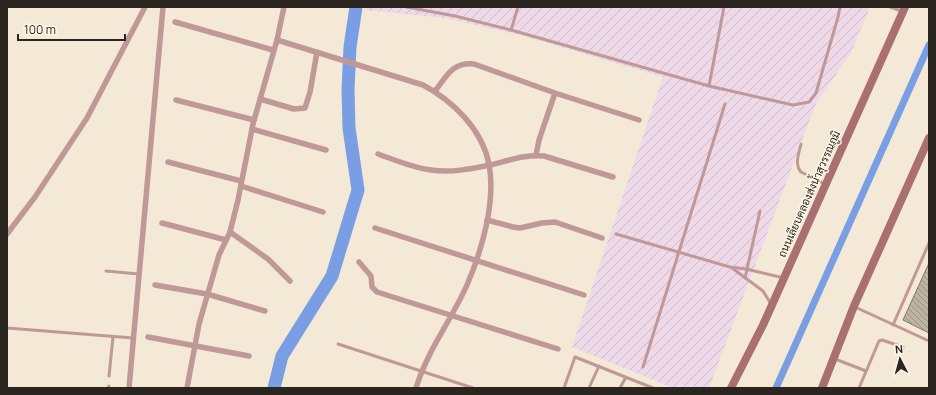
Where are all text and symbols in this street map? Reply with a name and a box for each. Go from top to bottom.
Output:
scale bar [18,16,125,42]
text: 100 m [24,21,56,38]
street label: ถนนเลียบคลองส่งน้ำสุวรรณภูมิ [771,127,845,260]
north arrow [880,339,920,379]
text: N [894,341,904,356]

